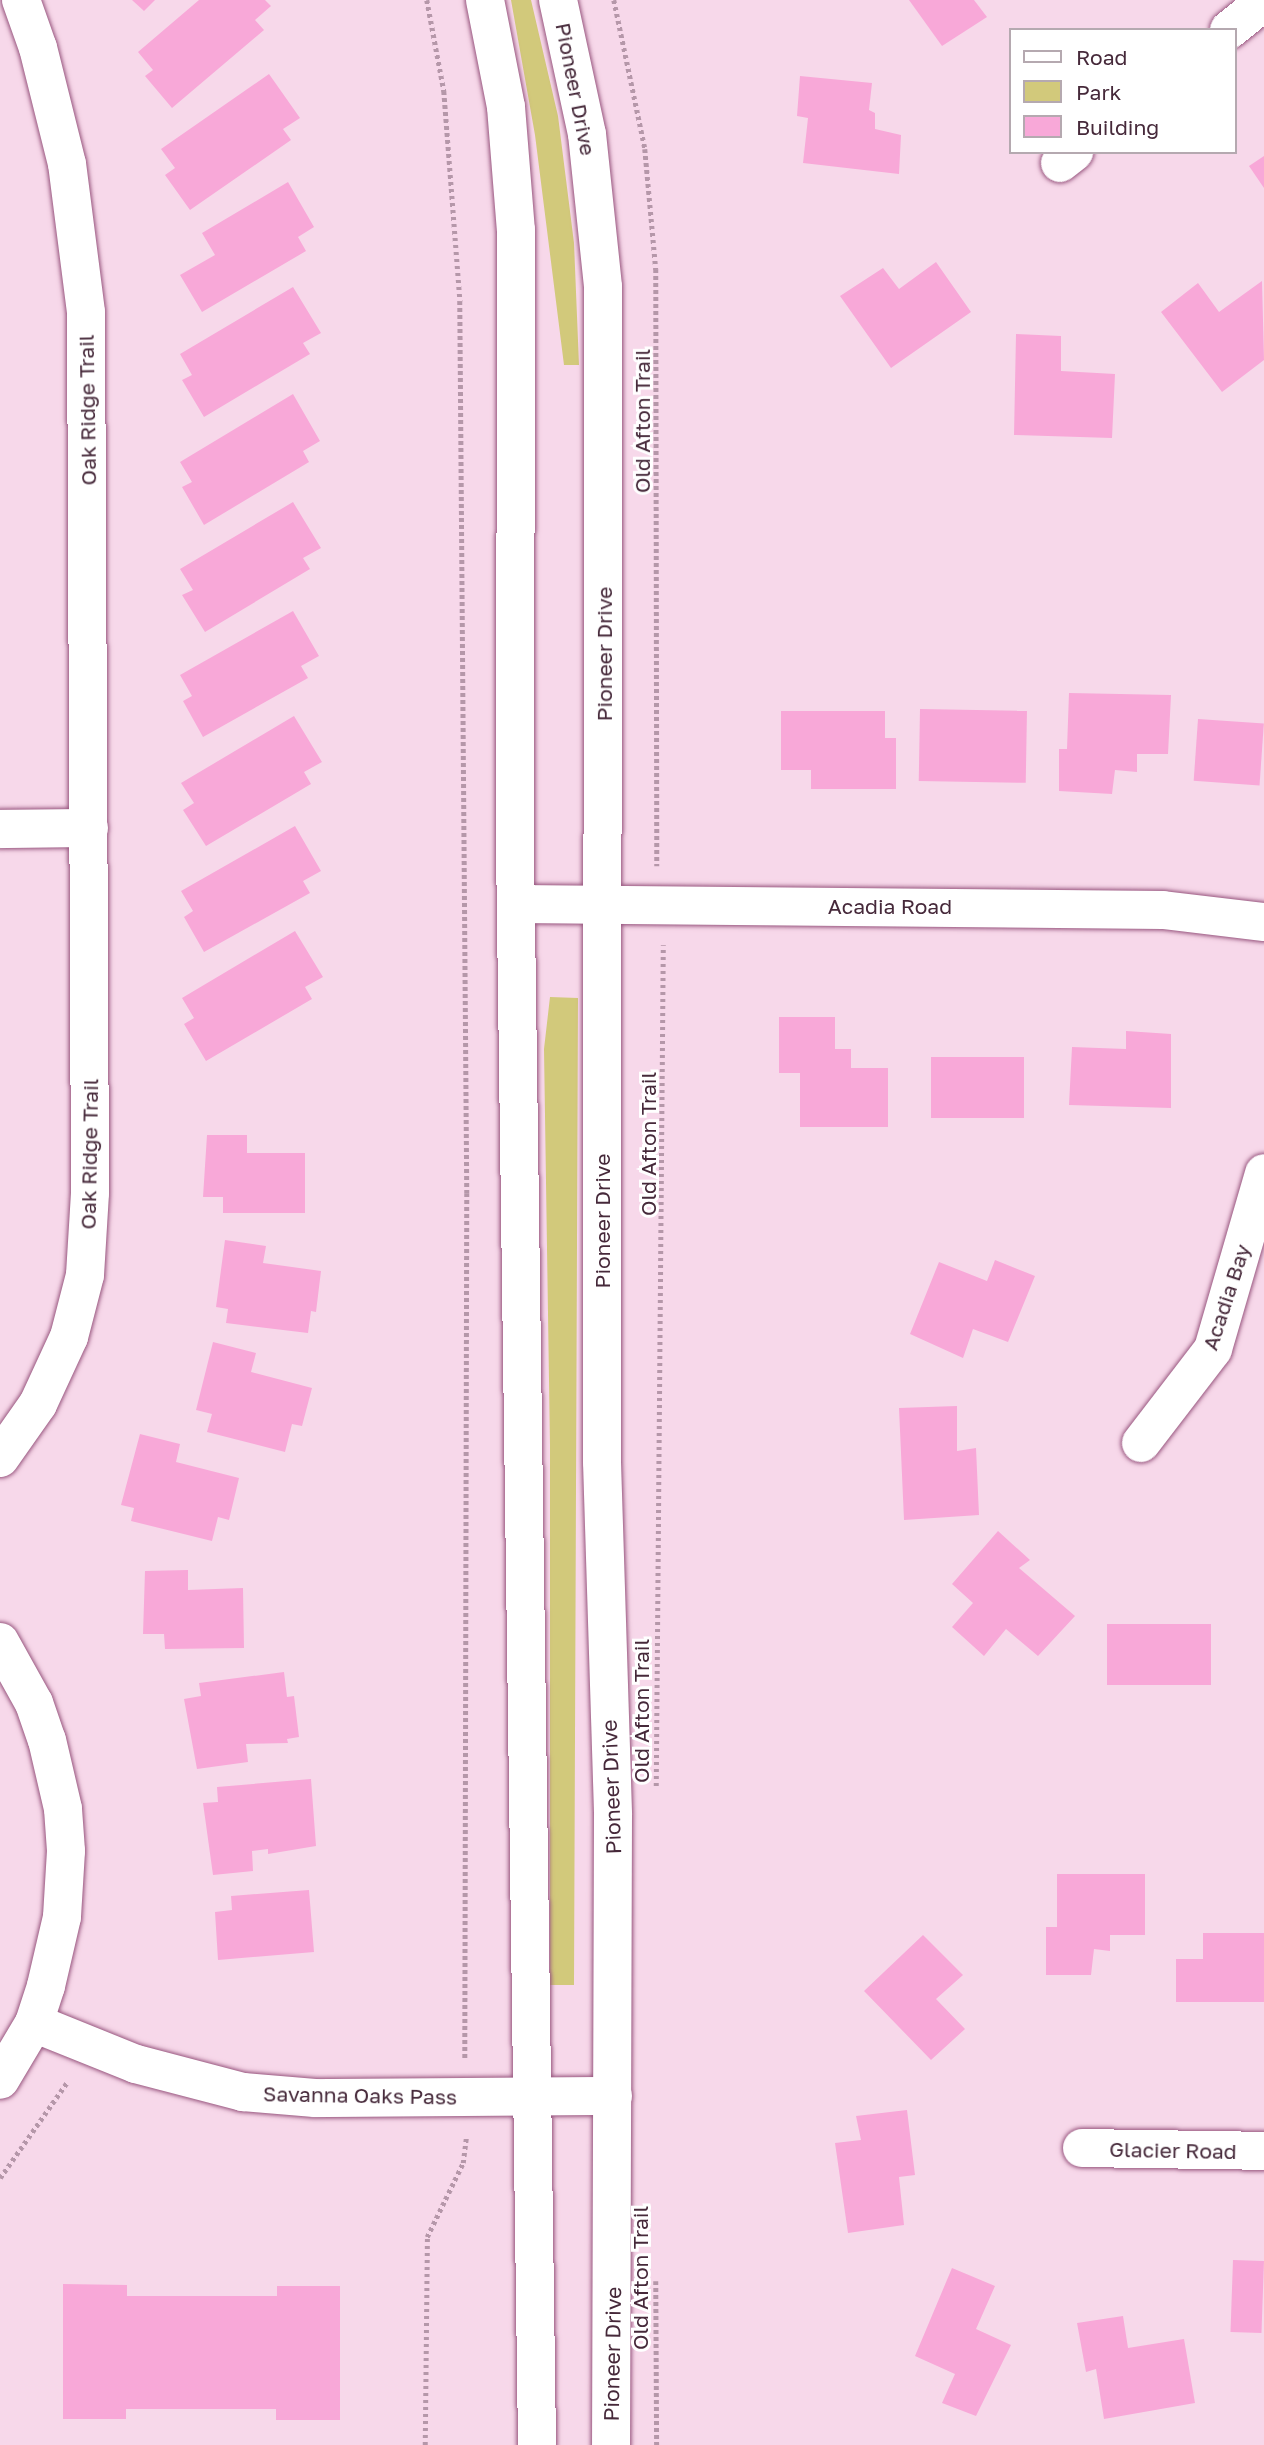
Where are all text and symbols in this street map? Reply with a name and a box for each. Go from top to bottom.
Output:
street label: Pioneer Drive [551,20,601,158]
legend [1009,28,1236,154]
text: Road [1076,44,1127,70]
text: Park [1076,79,1121,105]
text: Building [1076,114,1159,140]
street label: Oak Ridge Trail [73,334,101,486]
street label: Old Afton Trail [629,349,655,493]
street label: Pioneer Drive [591,587,617,721]
street label: Acadia Road [828,893,952,919]
street label: Old Afton Trail [635,1072,661,1216]
street label: Oak Ridge Trail [75,1078,103,1230]
street label: Pioneer Drive [589,1154,615,1288]
street label: Acadia Bay [1197,1241,1255,1353]
street label: Old Afton Trail [628,1639,654,1783]
street label: Pioneer Drive [596,1719,626,1855]
street label: Savanna Oaks Pass [263,2081,457,2109]
street label: Glacier Road [1109,2136,1237,2164]
street label: Old Afton Trail [627,2206,653,2350]
street label: Pioneer Drive [598,2286,626,2422]

